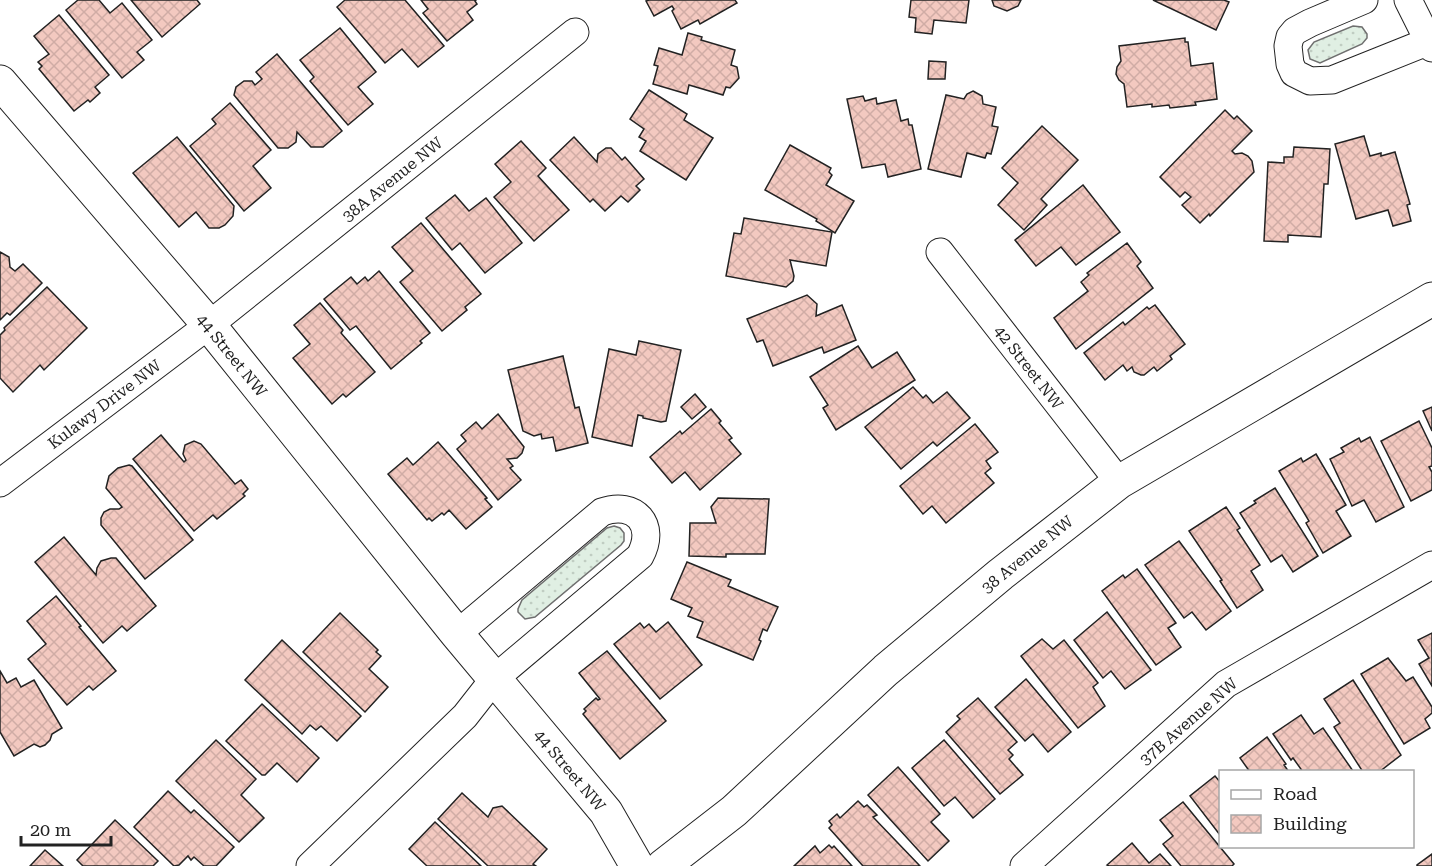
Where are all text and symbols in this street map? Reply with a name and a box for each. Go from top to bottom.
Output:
street label: 38A Avenue NW [338,133,447,226]
street label: 44 Street NW [192,310,271,401]
street label: 42 Street NW [990,322,1068,414]
street label: Kulawy Drive NW [44,355,165,453]
street label: 38 Avenue NW [978,511,1078,597]
street label: 37B Avenue NW [1136,673,1242,769]
street label: 44 Street NW [530,726,610,816]
legend [1219,770,1414,848]
text: Road [1273,783,1318,804]
scale bar [21,809,111,847]
text: Building [1273,813,1347,834]
text: 20 m [30,819,71,840]

